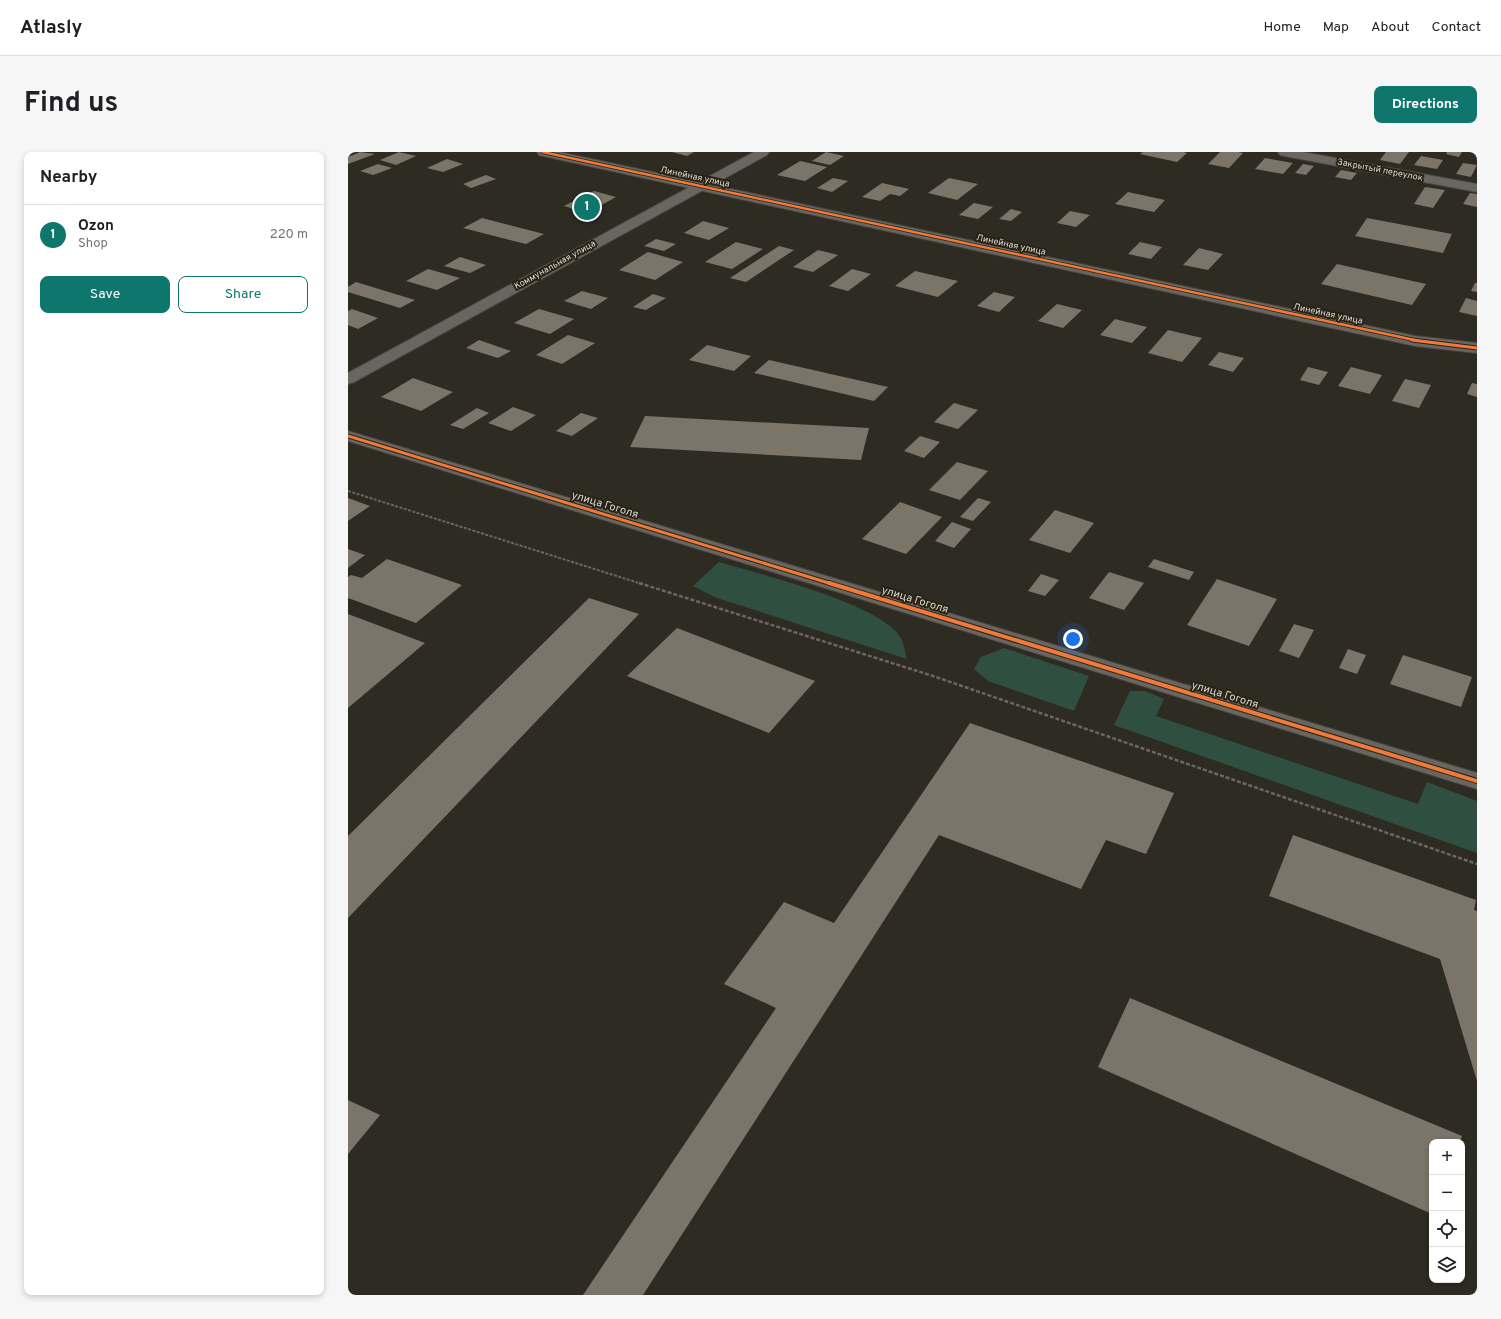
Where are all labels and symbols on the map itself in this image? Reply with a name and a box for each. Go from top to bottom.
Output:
street label: Закрытый переулок [1336,156,1424,184]
street label: Линейная улица [659,164,731,190]
pin: 1 [574,192,600,222]
street label: Линейная улица [975,232,1047,258]
street label: Коммунальная улица [512,238,598,292]
street label: Линейная улица [1292,301,1364,327]
street label: улица Гоголя [570,488,640,522]
street label: улица Гоголя [880,583,950,617]
your location [1063,629,1083,649]
street label: улица Гоголя [1190,678,1260,712]

